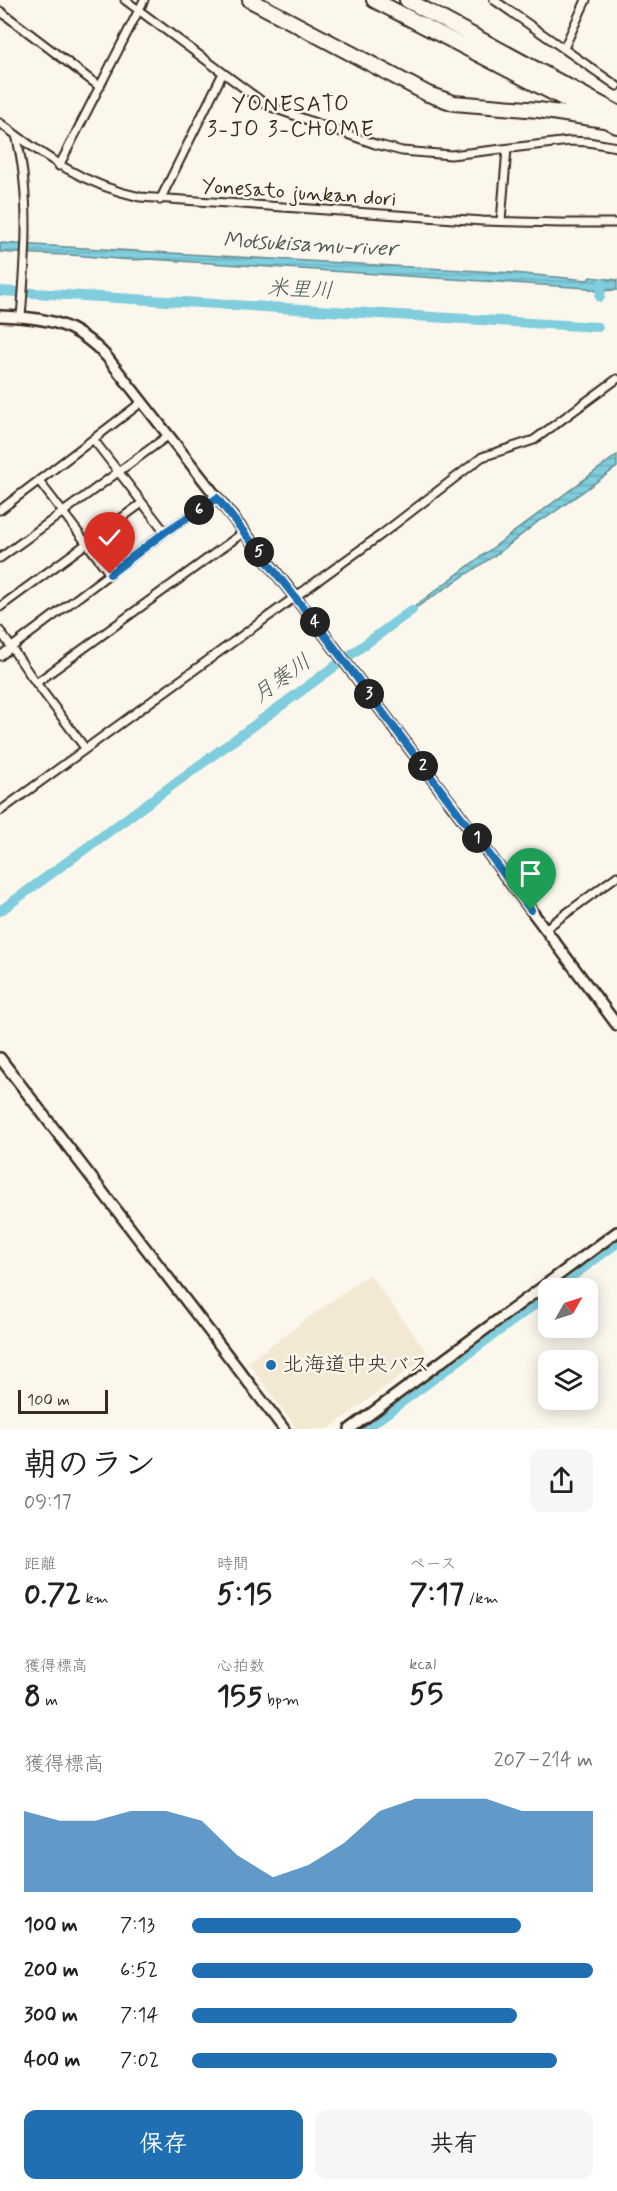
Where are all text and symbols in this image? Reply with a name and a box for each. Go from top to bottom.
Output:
district label: YONESATO 3-JO 3-CHOME [207,91,375,144]
street label: Yonesato junkan dori [201,172,397,214]
water label: Motsukisamu-river [222,226,401,264]
water label: 米里川 [266,274,334,306]
pin: 6 [184,495,214,525]
text: 6 [195,499,203,520]
pin [84,512,135,574]
icon: check [93,521,126,554]
pin: 5 [244,537,274,567]
text: 5 [254,541,264,562]
pin: 4 [300,607,330,637]
text: 4 [310,611,320,632]
water label: 月寒川 [247,648,317,710]
pin: 3 [354,679,384,709]
text: 3 [365,683,373,704]
pin: 2 [408,751,438,781]
text: 2 [419,755,427,776]
pin: 1 [462,823,492,853]
text: 1 [473,827,481,848]
pin [505,848,556,910]
icon: arrive [514,857,547,890]
north arrow [538,1278,598,1338]
map controls [538,1278,598,1410]
button: layers [538,1350,598,1410]
place label: 北海道中央バス [283,1351,430,1379]
marker: 北海道中央バス [264,1358,278,1372]
scale bar [18,1387,108,1414]
text: 100 m [27,1390,70,1411]
text: 朝のラン [24,1444,156,1488]
button: share [530,1449,593,1512]
text: 09:17 [24,1489,71,1516]
text: 距離 [24,1554,56,1575]
text: 時間 [217,1554,249,1575]
text: ペース [409,1554,456,1575]
text: 0.72 [24,1575,81,1614]
text: 5:15 [217,1575,272,1614]
text: 7:17 [409,1575,464,1614]
text: km [81,1588,109,1609]
text: /km [464,1588,499,1609]
text: kcal [409,1654,436,1675]
text: 獲得標高 [24,1656,88,1677]
text: 心拍数 [217,1656,265,1677]
text: 55 [409,1675,443,1714]
text: 8 [24,1677,41,1716]
text: 155 [217,1677,263,1716]
text: m [41,1690,58,1711]
text: bpm [263,1690,299,1711]
text: 207–214 m [494,1747,593,1774]
text: 獲得標高 [24,1751,104,1778]
text: 100 m [24,1912,78,1939]
text: 7:13 [120,1912,155,1939]
text: 200 m [24,1957,79,1984]
text: 6:52 [120,1957,158,1984]
text: 300 m [24,2002,78,2029]
text: 7:14 [120,2002,159,2029]
text: 400 m [24,2047,80,2074]
text: 7:02 [120,2047,159,2074]
button: 保存 [24,2110,303,2179]
button: 共有 [315,2110,593,2179]

